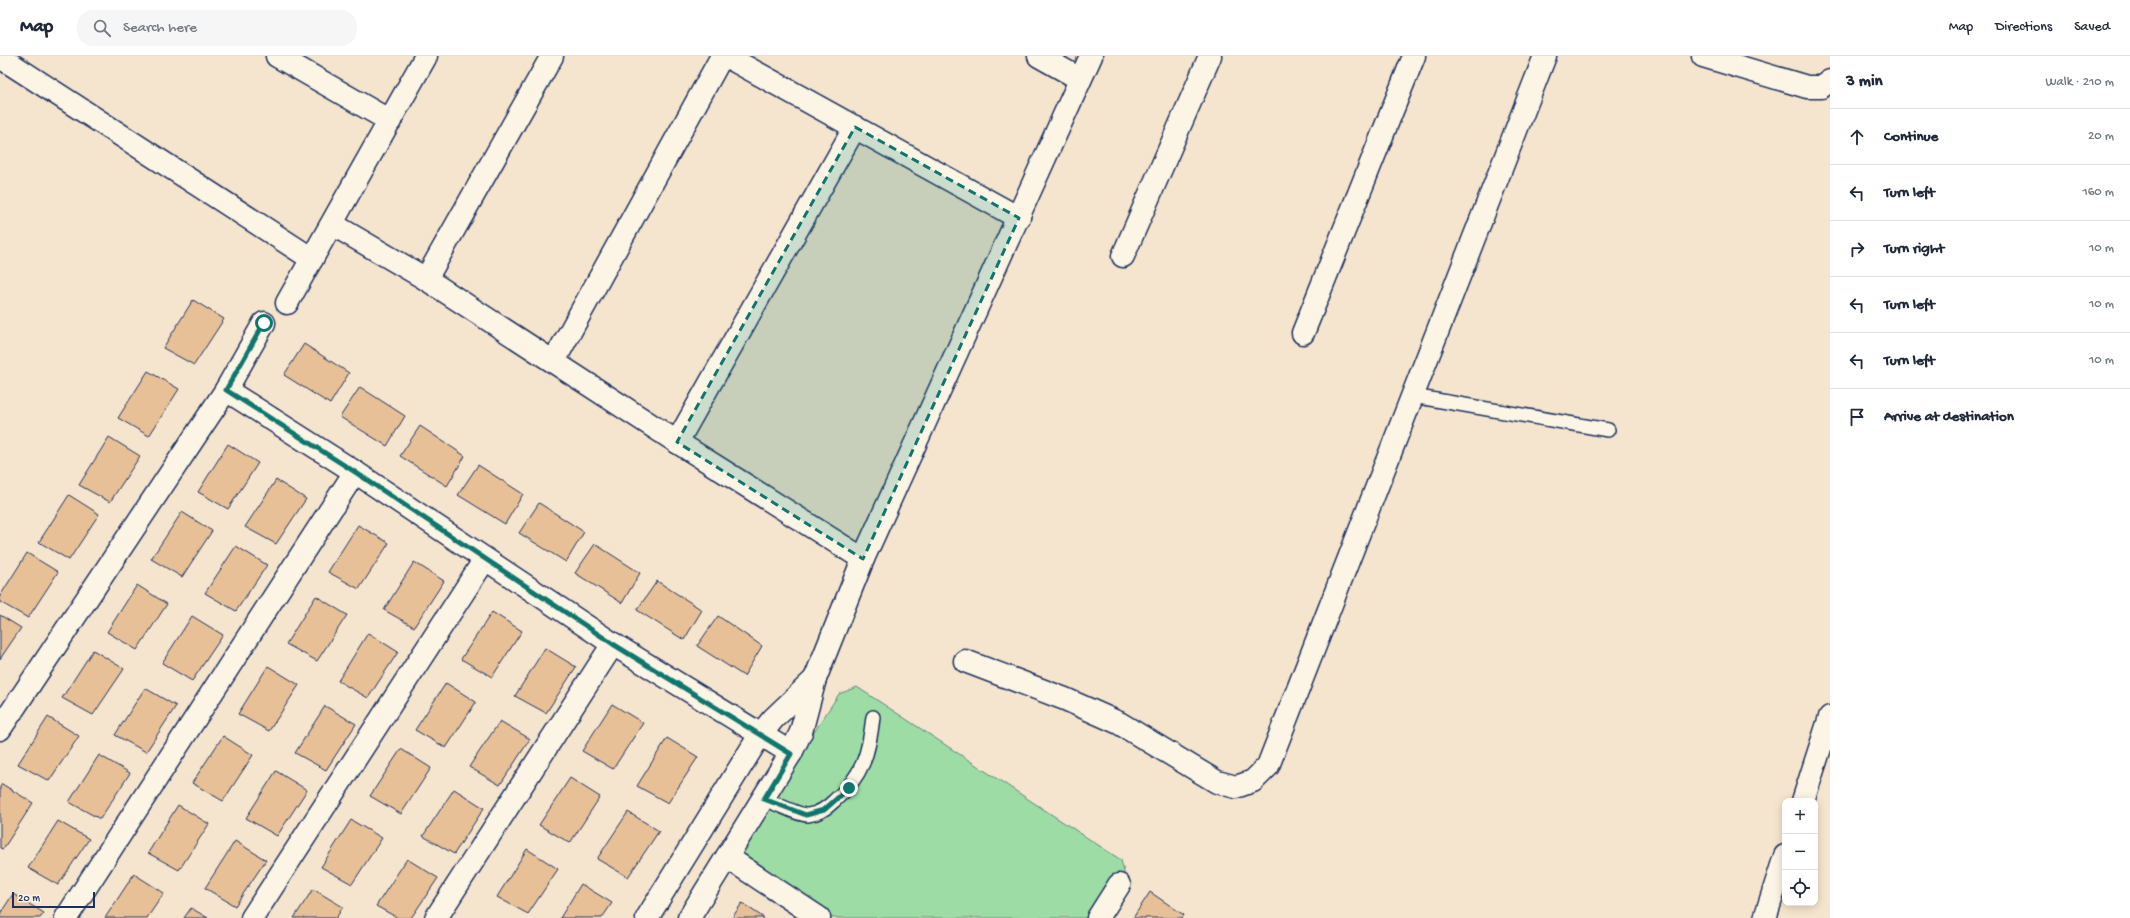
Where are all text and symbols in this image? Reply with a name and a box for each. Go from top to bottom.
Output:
search box [77,10,357,46]
text: Map [20,16,53,39]
icon: search [91,17,113,39]
text: Search here [123,19,197,37]
text: Map [1949,19,1973,36]
text: Directions [1995,19,2052,36]
text: Saved [2074,19,2110,36]
text: 3 min [1846,72,1883,92]
text: Walk · 210 m [2046,75,2114,90]
icon: ahead [1846,126,1868,148]
text: Continue [1884,128,1938,146]
text: 20 m [2088,129,2114,144]
icon: left [1846,182,1868,204]
text: Turn left [1884,184,1935,202]
text: 160 m [2082,185,2114,200]
icon: right [1846,238,1868,260]
text: Turn right [1884,240,1944,258]
text: 10 m [2089,241,2114,256]
icon: left [1846,294,1868,316]
text: Turn left [1884,296,1935,314]
text: 10 m [2089,297,2114,312]
route start [255,314,273,332]
icon: left [1846,350,1868,372]
text: Turn left [1884,352,1935,370]
text: 10 m [2089,353,2114,368]
icon: arrive [1846,406,1868,428]
text: Arrive at destination [1884,408,2014,426]
route end [840,779,858,797]
map controls [1782,798,1818,906]
button: + [1782,798,1818,834]
button: − [1782,834,1818,870]
button: locate [1782,870,1818,906]
scale bar [12,890,95,909]
text: 20 m [18,893,40,905]

